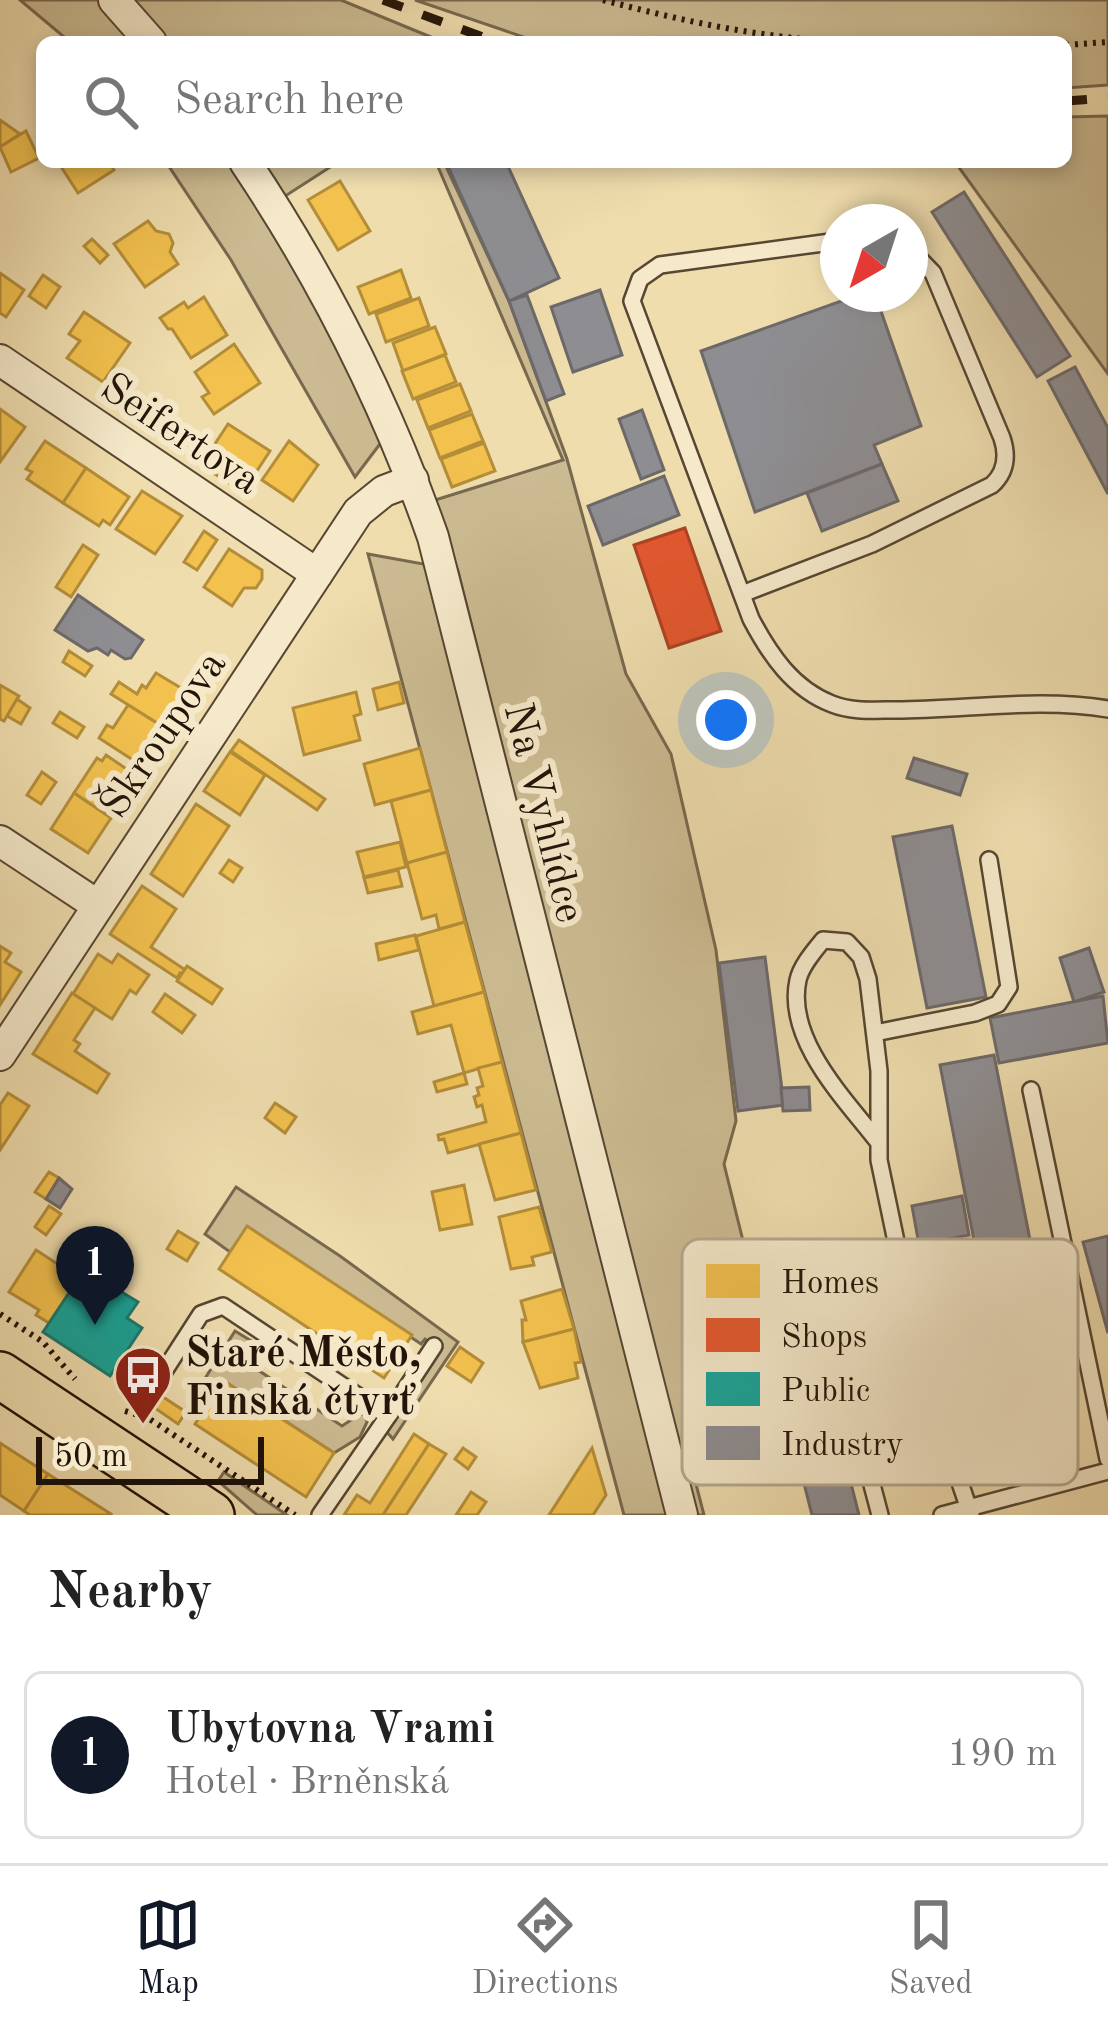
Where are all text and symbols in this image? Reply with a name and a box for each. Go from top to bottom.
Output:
search box [36,36,1072,168]
icon: search [78,69,144,135]
text: Search here [174,79,404,124]
north arrow [820,204,928,312]
street label: Seifertova [92,367,267,504]
street label: Škroupova [87,640,235,826]
your location [696,690,756,750]
street label: Na Vyhlídce [495,699,590,927]
pin: 1 [56,1226,134,1325]
legend [682,1239,1078,1485]
text: Homes [781,1268,879,1301]
text: Shops [781,1322,867,1355]
place label: Staré Město, Finská čtvrť [185,1334,421,1424]
bus stop icon: Staré Město, Finská čtvrť [112,1344,174,1426]
text: Public [781,1376,870,1409]
text: Industry [781,1430,904,1463]
scale bar [36,1431,264,1484]
text: 50 m [54,1441,128,1474]
text: Nearby [48,1568,213,1619]
text: Ubytovna Vrami [165,1708,495,1753]
text: 1 [79,1735,101,1774]
text: 190 m [947,1735,1057,1774]
text: Hotel · Brněnská [165,1763,449,1802]
tab: Map [135,1892,201,2005]
tab: Directions [472,1892,618,2005]
tab: Saved [889,1892,973,2005]

